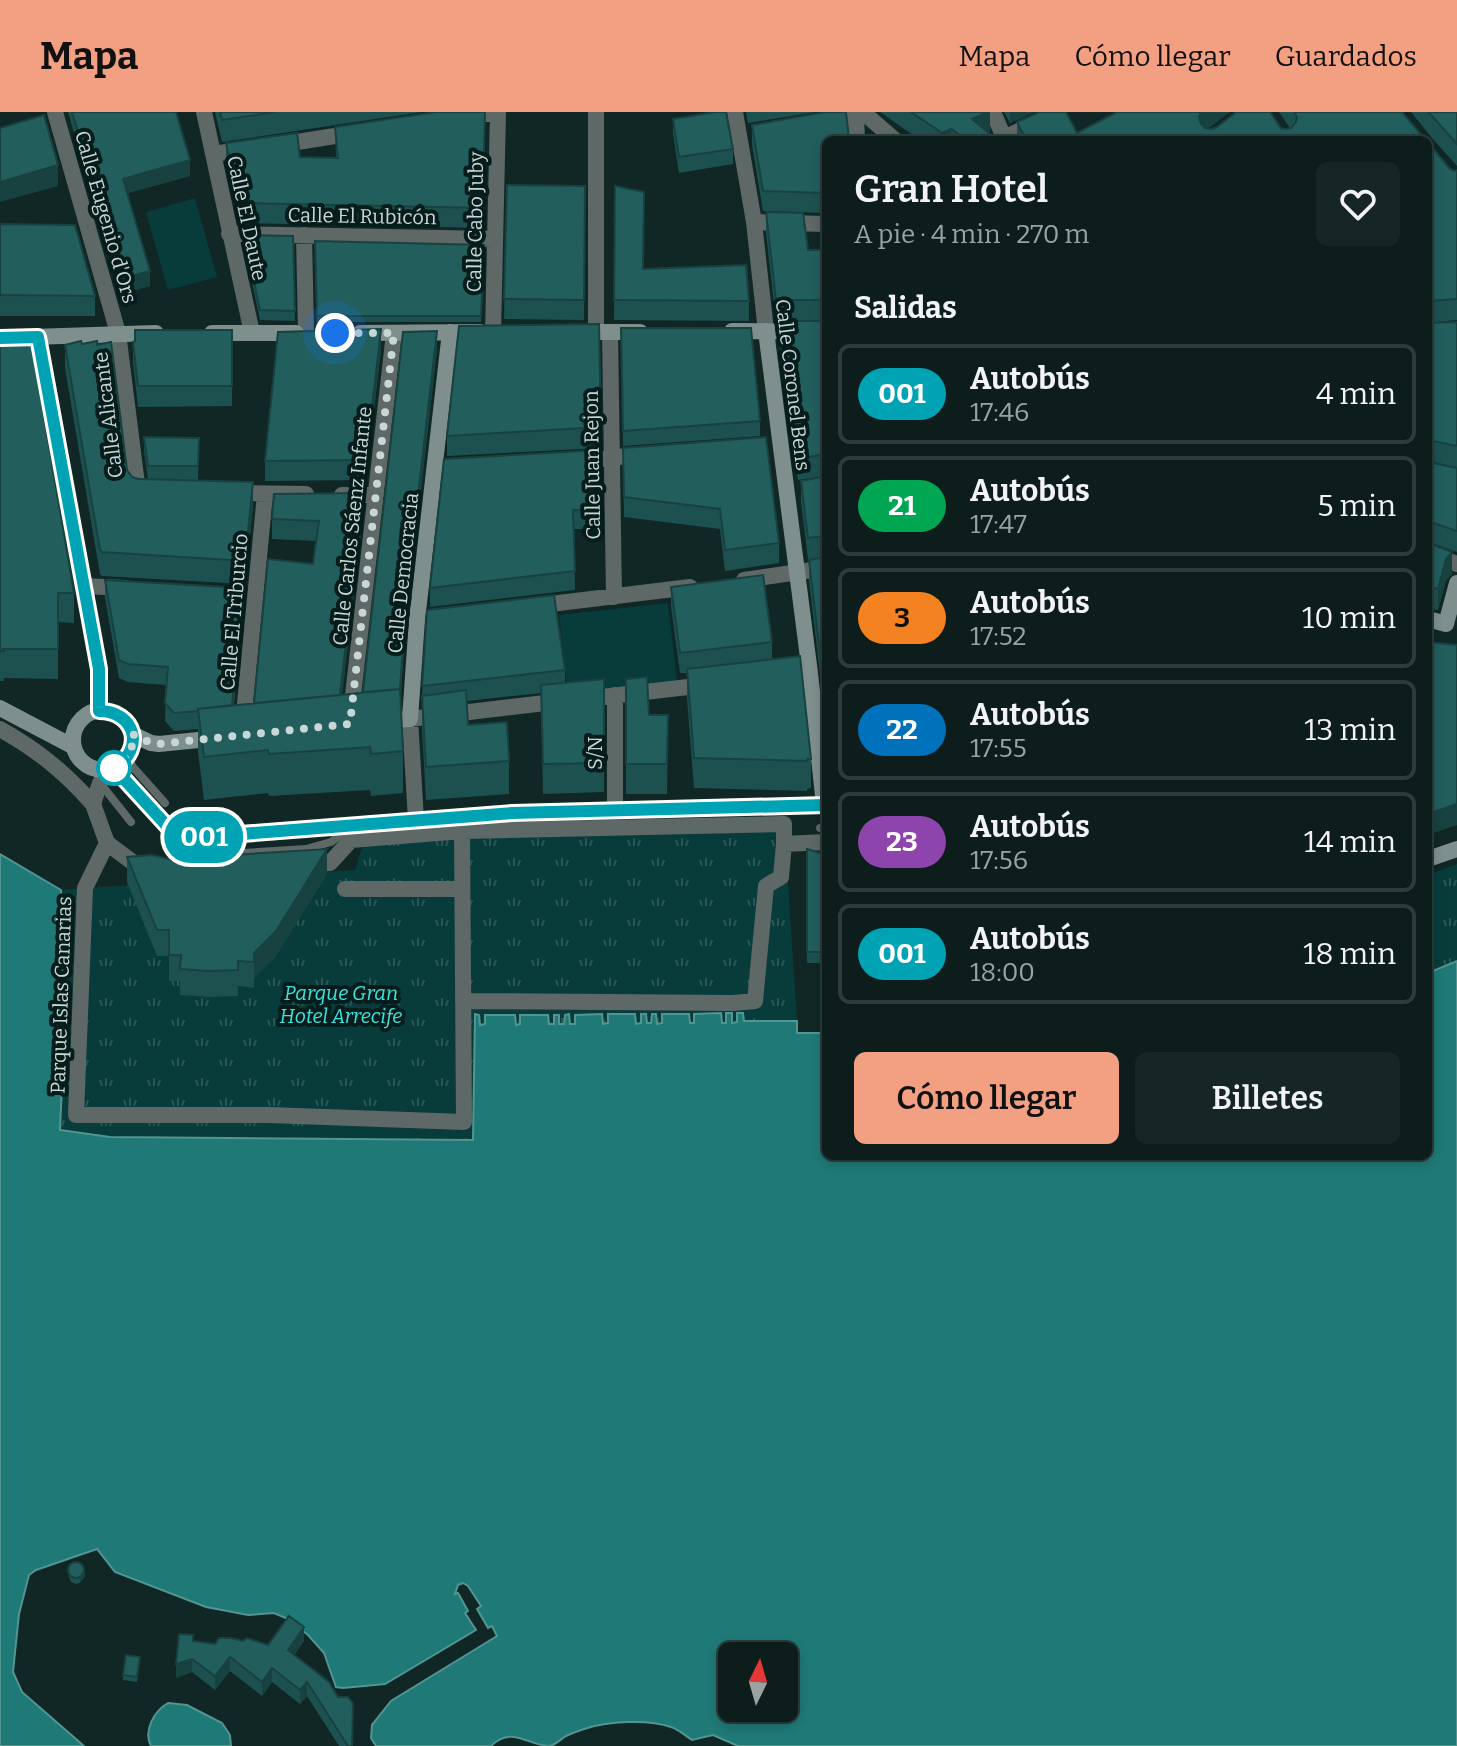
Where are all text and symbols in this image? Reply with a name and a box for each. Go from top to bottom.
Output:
text: Mapa [40,33,138,79]
text: Mapa [959,40,1030,73]
text: Cómo llegar [1074,40,1231,73]
text: Guardados [1275,40,1417,73]
street label: Calle Eugenio d'Ors [70,128,142,306]
street label: Calle Cabo Juby [462,151,488,293]
street label: Calle El Daute [222,153,272,283]
button: heart [1316,162,1400,246]
text: Gran Hotel [854,166,1048,212]
street label: Calle El Rubicón [287,203,437,229]
text: A pie · 4 min · 270 m [854,219,1089,250]
text: Salidas [854,290,957,326]
street label: Calle Coronel Bens [771,298,815,472]
your location [315,313,355,353]
street label: Calle Alicante [88,351,128,479]
text: Autobús [970,361,1090,397]
text: 4 min [1316,376,1396,412]
text: 001 [878,377,926,410]
street label: Calle Juan Rejon [579,390,606,540]
text: 17:46 [970,397,1029,428]
street label: Calle Carlos Sáenz Infante [328,405,376,647]
text: Autobús [970,473,1090,509]
text: 5 min [1317,488,1396,524]
text: 21 [888,489,916,522]
street label: Calle Democracia [383,491,423,655]
text: 17:47 [970,509,1027,540]
street label: Calle El Triburcio [215,532,253,692]
text: Autobús [970,585,1090,621]
text: 10 min [1302,600,1396,636]
text: 3 [894,601,910,634]
text: 17:52 [970,621,1026,652]
text: Autobús [970,697,1090,733]
text: 13 min [1304,712,1396,748]
text: 22 [886,713,918,746]
text: 17:55 [970,733,1027,764]
street label: S/N [583,736,607,770]
unlabelled marker [97,751,131,785]
text: Autobús [970,809,1090,845]
line badge: 001 [158,811,250,863]
text: 001 [180,820,228,853]
text: 14 min [1304,824,1396,860]
text: 23 [886,825,918,858]
text: 17:56 [970,845,1028,876]
street label: Parque Islas Canarias [46,896,76,1094]
text: Autobús [970,921,1090,957]
text: 18 min [1303,936,1396,972]
text: 001 [878,937,926,970]
text: 18:00 [970,957,1035,988]
park label: Parque Gran Hotel Arrecife [280,981,402,1029]
button: Cómo llegar [854,1052,1119,1144]
button: Billetes [1135,1052,1400,1144]
north arrow [718,1642,798,1722]
map controls [718,1642,798,1722]

